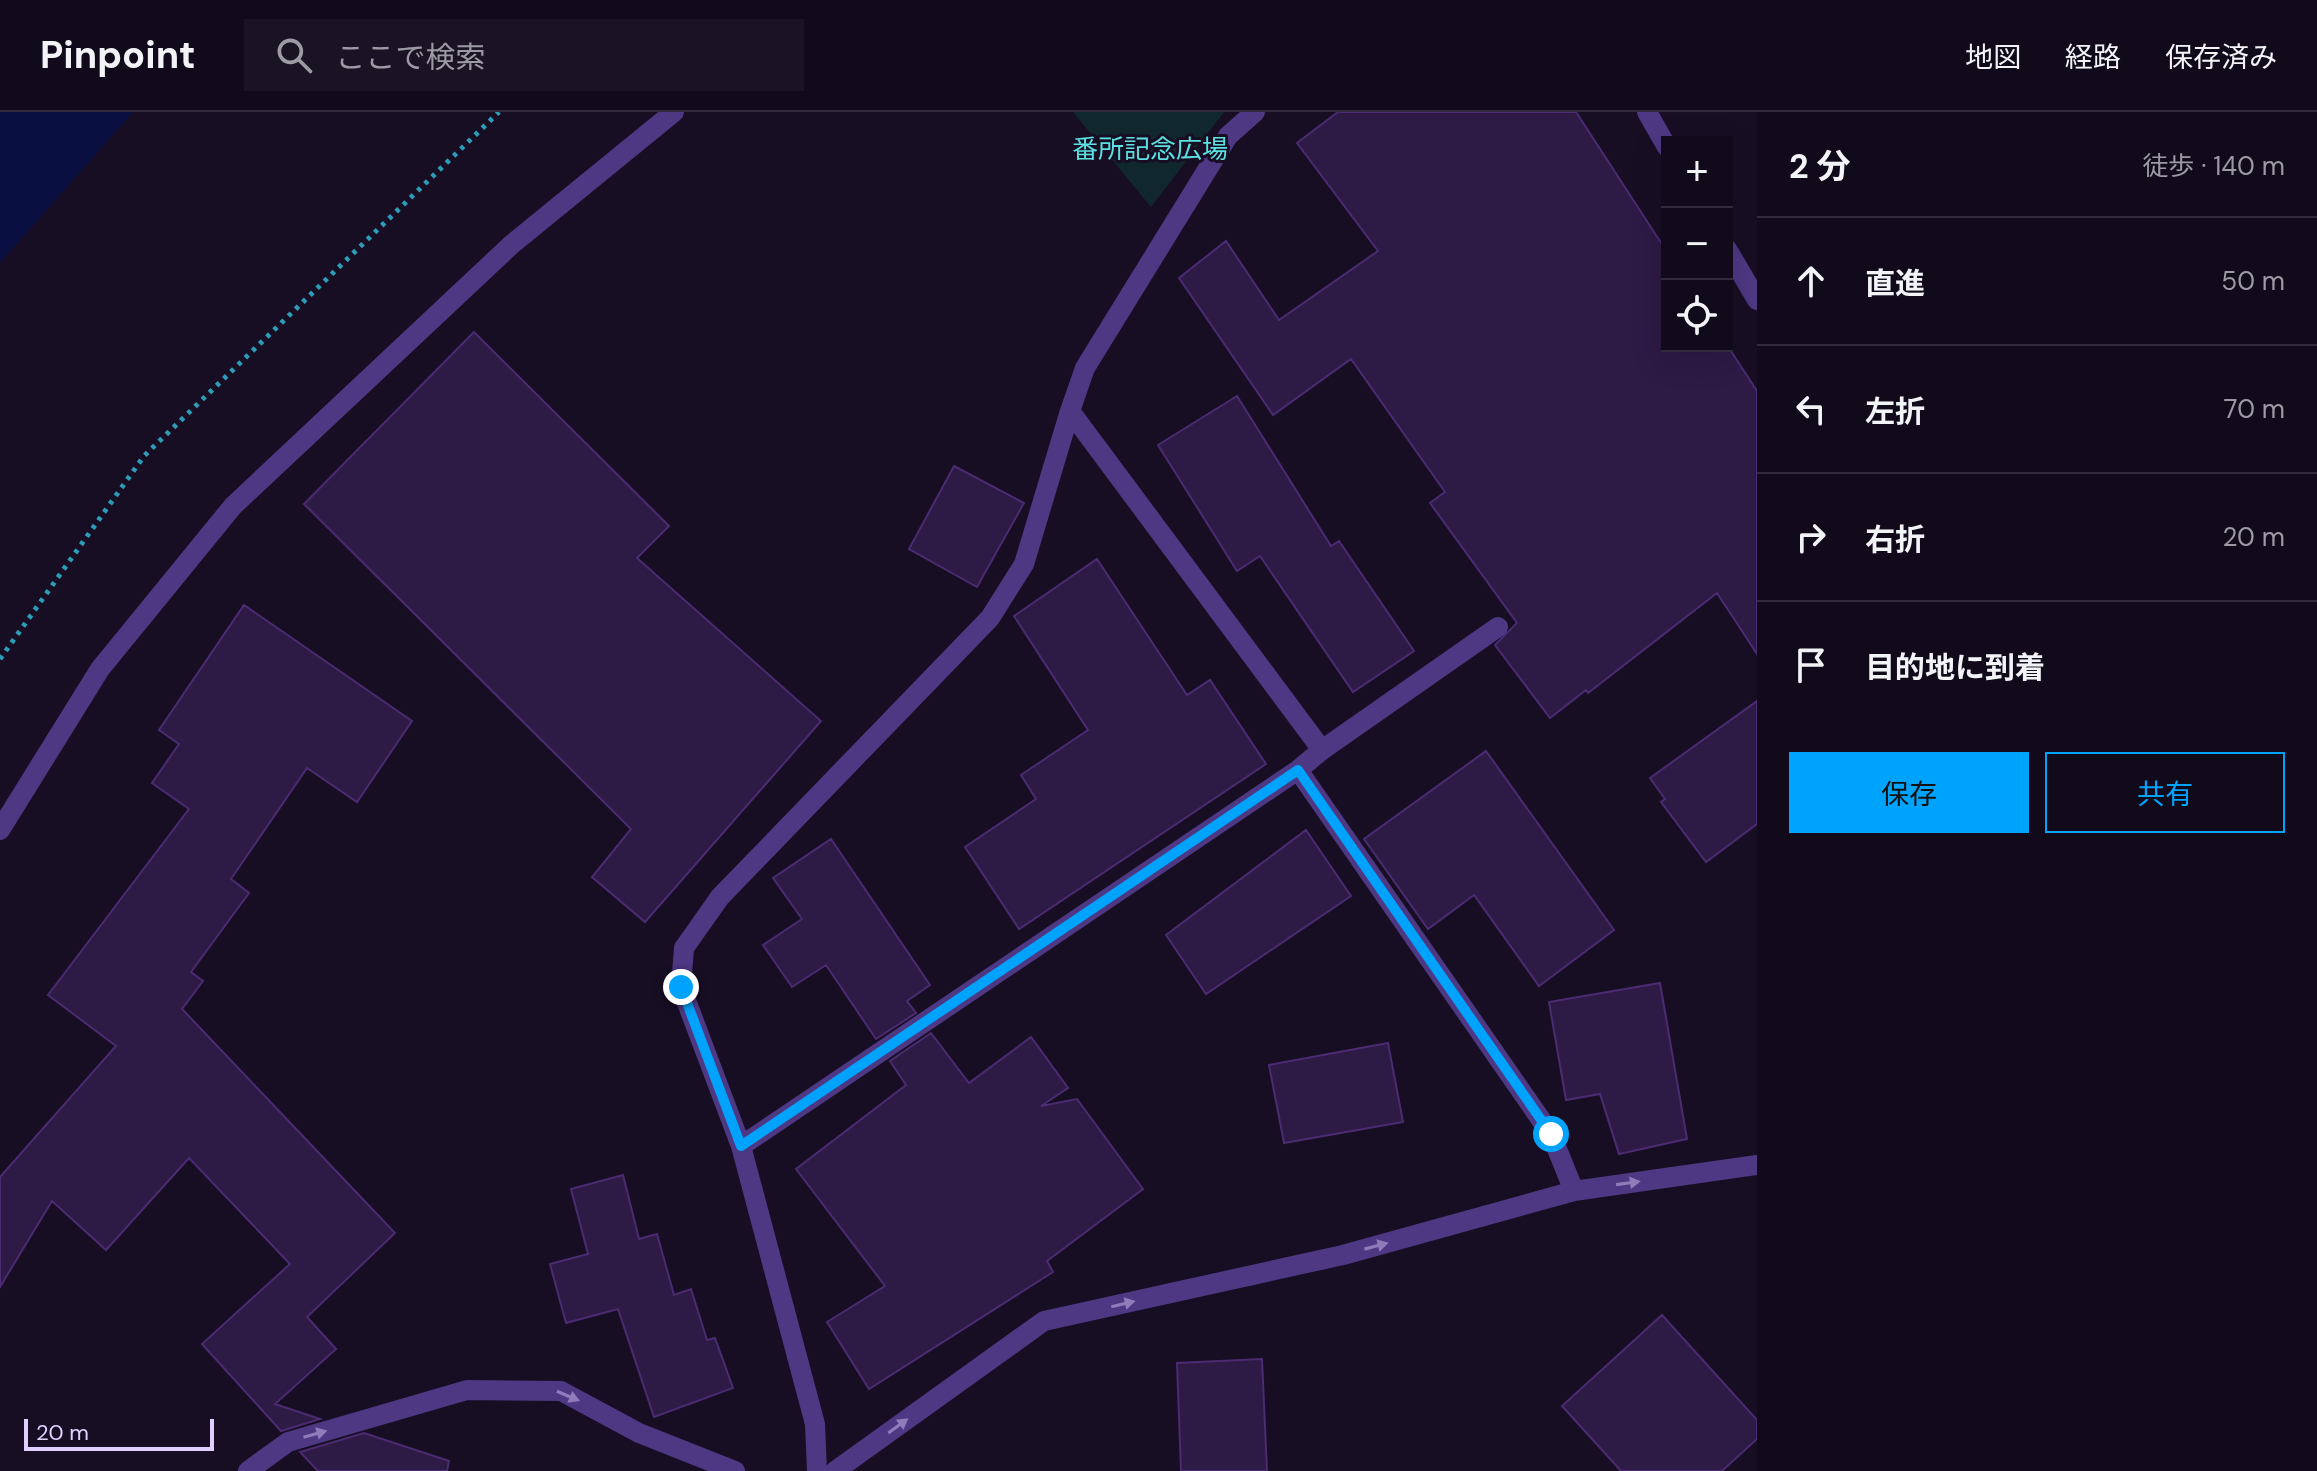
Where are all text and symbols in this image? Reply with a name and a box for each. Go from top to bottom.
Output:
search box [244,19,804,91]
text: Pinpoint [40,30,196,80]
icon: search [272,33,316,77]
text: ここで検索 [336,38,486,77]
text: 地図 [1965,39,2021,76]
text: 経路 [2065,39,2121,76]
text: 保存済み [2165,39,2277,76]
park label: 番所記念広場 [1072,132,1228,166]
map controls [1661,136,1733,352]
button: + [1661,136,1733,208]
text: 2 分 [1789,144,1851,189]
text: 徒歩 · 140 m [2142,149,2285,183]
button: − [1661,208,1733,280]
icon: ahead [1789,259,1833,303]
text: 直進 [1865,264,1925,303]
text: 50 m [2221,264,2285,298]
button: locate [1661,280,1733,352]
icon: left [1789,387,1833,431]
text: 左折 [1865,392,1925,431]
text: 70 m [2224,392,2285,426]
icon: right [1789,515,1833,559]
text: 右折 [1865,520,1925,559]
text: 20 m [2222,520,2285,554]
icon: arrive [1789,643,1833,687]
text: 目的地に到着 [1865,648,2045,687]
button: 保存 [1789,752,2029,833]
button: 共有 [2045,752,2285,833]
route end [663,969,699,1005]
route start [1533,1116,1569,1152]
one-way arrow [1616,1176,1641,1189]
one-way arrow [1364,1239,1389,1251]
one-way arrow [1110,1297,1135,1310]
one-way arrow [556,1390,580,1403]
scale bar [24,1415,214,1451]
text: 20 m [36,1418,89,1447]
one-way arrow [888,1418,908,1434]
one-way arrow [304,1427,328,1440]

